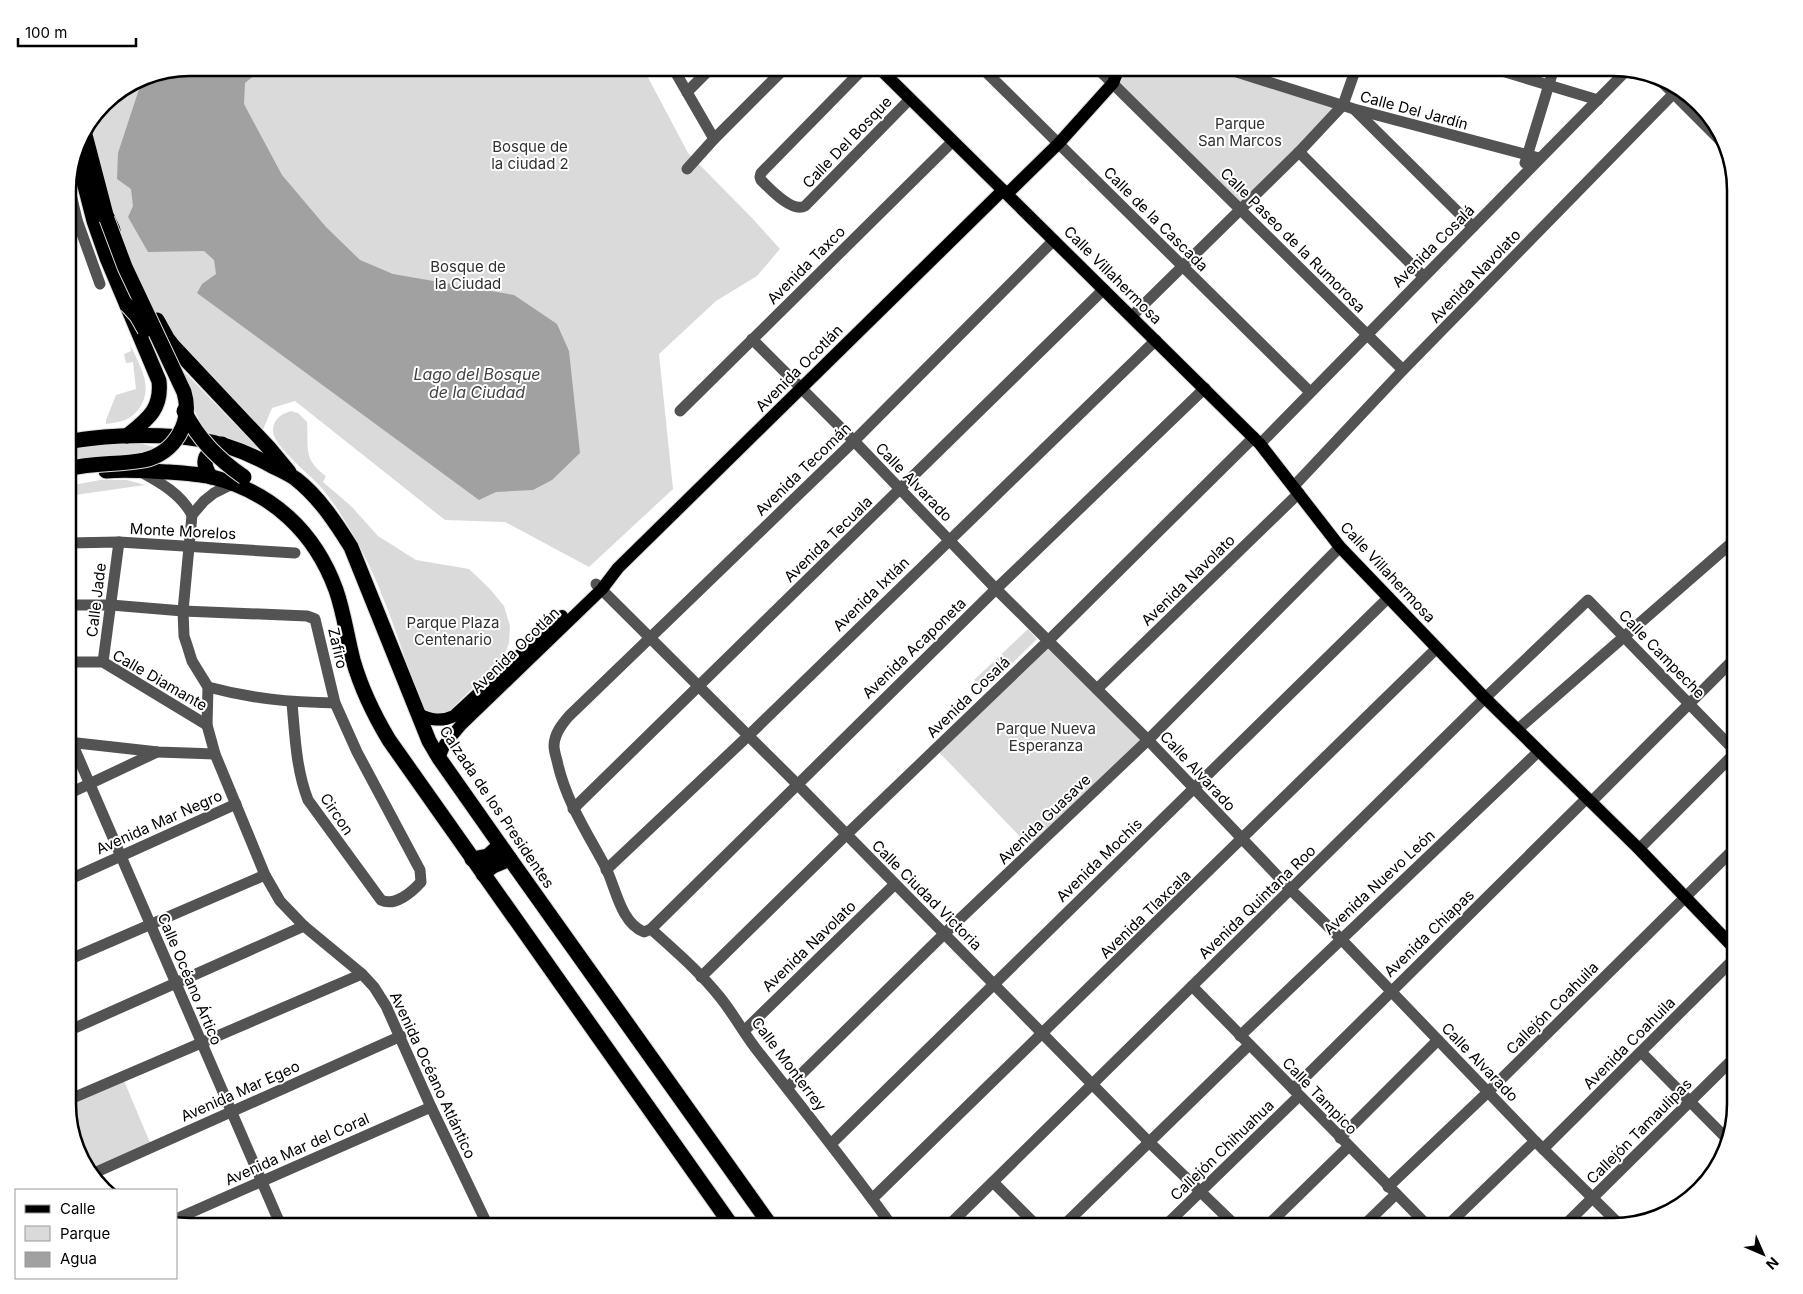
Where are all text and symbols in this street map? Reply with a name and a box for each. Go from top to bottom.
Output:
scale bar [18,15,135,47]
text: 100 m [25,23,67,42]
street label: Calle Del Jardín [1358,86,1470,134]
street label: Calle Del Bosque [798,92,896,192]
park label: Parque San Marcos [1198,114,1282,150]
park label: Bosque de la ciudad 2 [491,137,569,173]
street label: Calle de la Cascada [1100,163,1212,275]
street label: Calle Paseo de la Rumorosa [1217,164,1369,316]
street label: Avenida Cosalá [1388,201,1478,291]
street label: Avenida Taxco [763,222,849,308]
street label: Calle Villahermosa [1060,222,1166,328]
street label: Avenida Navolato [1425,225,1525,327]
park label: Bosque de la Ciudad [430,257,506,293]
street label: Avenida Ocotlán [751,320,847,416]
water label: Lago del Bosque de la Ciudad [413,364,541,402]
street label: Avenida Tecomán [751,418,855,520]
street label: Calle Alvarado [871,438,957,526]
street label: Avenida Tecuala [780,492,876,586]
street label: Calle Villahermosa [1336,518,1440,626]
street label: Monte Morelos [129,519,237,543]
street label: Avenida Navolato [1137,530,1239,630]
street label: Avenida Ixtlán [829,553,913,635]
street label: Calle Jade [82,562,110,638]
street label: Avenida Acaponeta [858,594,970,702]
street label: Avenida Ocotlán [467,603,563,697]
street label: Calle Campeche [1615,606,1709,702]
park label: Parque Plaza Centenario [407,613,499,649]
street label: Zafiro [324,626,352,670]
street label: Calle Diamante [109,645,211,715]
street label: Avenida Cosalá [922,652,1014,742]
park label: Parque Nueva Esperanza [996,719,1096,755]
street label: Calzada de los Presidentes [435,722,559,892]
street label: Calle Alvarado [1156,727,1240,815]
street label: Avenida Guasave [994,770,1094,868]
street label: Avenida Mar Negro [93,786,225,858]
street label: Circon [316,789,358,839]
street label: Avenida Mochis [1052,814,1146,906]
street label: Avenida Nuevo León [1319,825,1439,939]
street label: Calle Ciudad Victoria [868,836,986,954]
street label: Avenida Quintana Roo [1194,841,1320,963]
street label: Avenida Tlaxcala [1095,866,1195,962]
street label: Avenida Chiapas [1380,885,1478,981]
street label: Avenida Navolato [758,896,860,996]
street label: Calle Océano Ártico [154,910,226,1048]
street label: Callejón Coahuila [1502,958,1602,1058]
street label: Avenida Océano Atlántico [386,989,480,1161]
street label: Avenida Coahuila [1579,993,1679,1093]
street label: Calle Monterrey [748,1013,831,1115]
street label: Calle Alvarado [1437,1018,1523,1106]
street label: Calle Tampico [1278,1053,1362,1139]
street label: Avenida Mar Egeo [178,1056,302,1126]
street label: Callejón Tamaulipas [1582,1074,1696,1188]
street label: Callejón Chihuahua [1166,1096,1278,1204]
street label: Avenida Mar del Coral [222,1109,372,1189]
legend [15,1189,178,1279]
text: Calle [60,1199,95,1218]
text: Parque [60,1224,110,1243]
north arrow [1738,1229,1788,1279]
text: Agua [60,1249,97,1268]
text: N [1763,1254,1782,1273]

